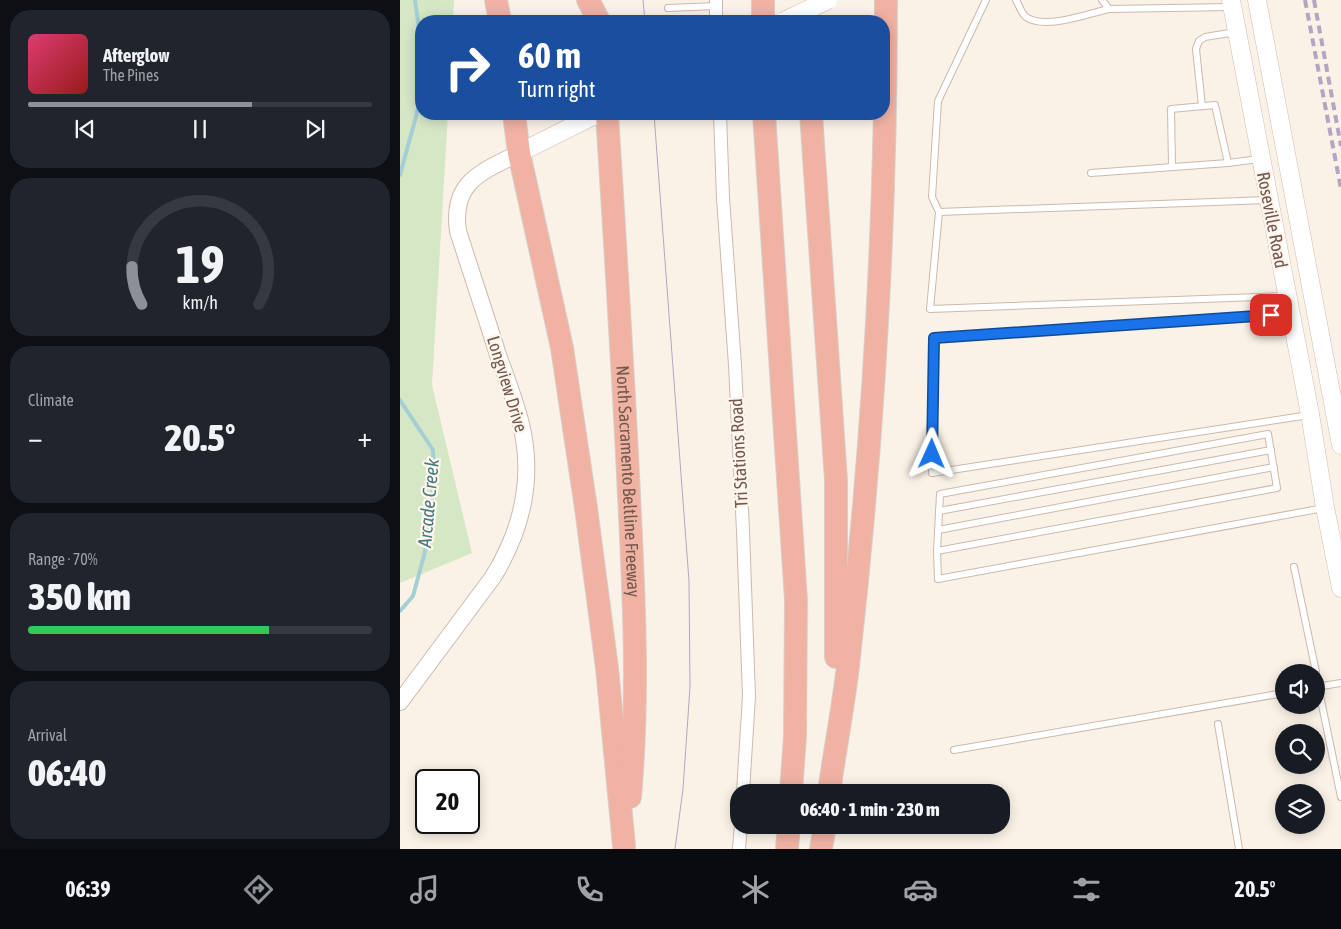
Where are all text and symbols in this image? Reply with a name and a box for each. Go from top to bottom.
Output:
icon: right [435,35,500,100]
text: 60 m [518,35,581,75]
text: Afterglow [103,44,170,66]
text: The Pines [103,66,159,84]
text: Turn right [518,76,595,102]
icon: previous [71,115,99,143]
icon: pause [186,115,214,143]
icon: next [301,115,329,143]
street label: Roseville Road [1253,170,1292,270]
text: 19 [176,234,224,294]
text: km/h [182,292,218,313]
pin [1250,294,1292,336]
icon: arrive [1257,301,1285,329]
street label: Longview Drive [483,333,532,435]
street label: North Sacramento Beltline Freeway [612,365,645,598]
text: Climate [28,391,74,409]
street label: Tri Stations Road [725,398,752,508]
text: 20.5° [165,416,235,459]
text: − [28,421,43,453]
text: + [357,421,372,453]
position arrow [905,427,957,479]
water label: Arcade Creek [413,457,443,549]
text: Range · 70% [28,550,98,568]
text: 350 km [28,575,131,618]
map controls [1275,664,1325,834]
button: sound [1275,664,1325,714]
button: search [1275,724,1325,774]
text: Arrival [28,726,67,744]
text: 06:40 [28,751,106,794]
speed limit sign: 20 [415,769,480,834]
button: layers [1275,784,1325,834]
text: 06:40 · 1 min · 230 m [800,798,940,820]
icon: directions [241,872,276,907]
icon: music [407,872,442,907]
icon: phone [572,872,607,907]
icon: climate [738,872,773,907]
icon: car [903,872,938,907]
icon: filters [1069,872,1104,907]
text: 06:39 [65,876,111,902]
text: 20.5° [1235,876,1276,902]

